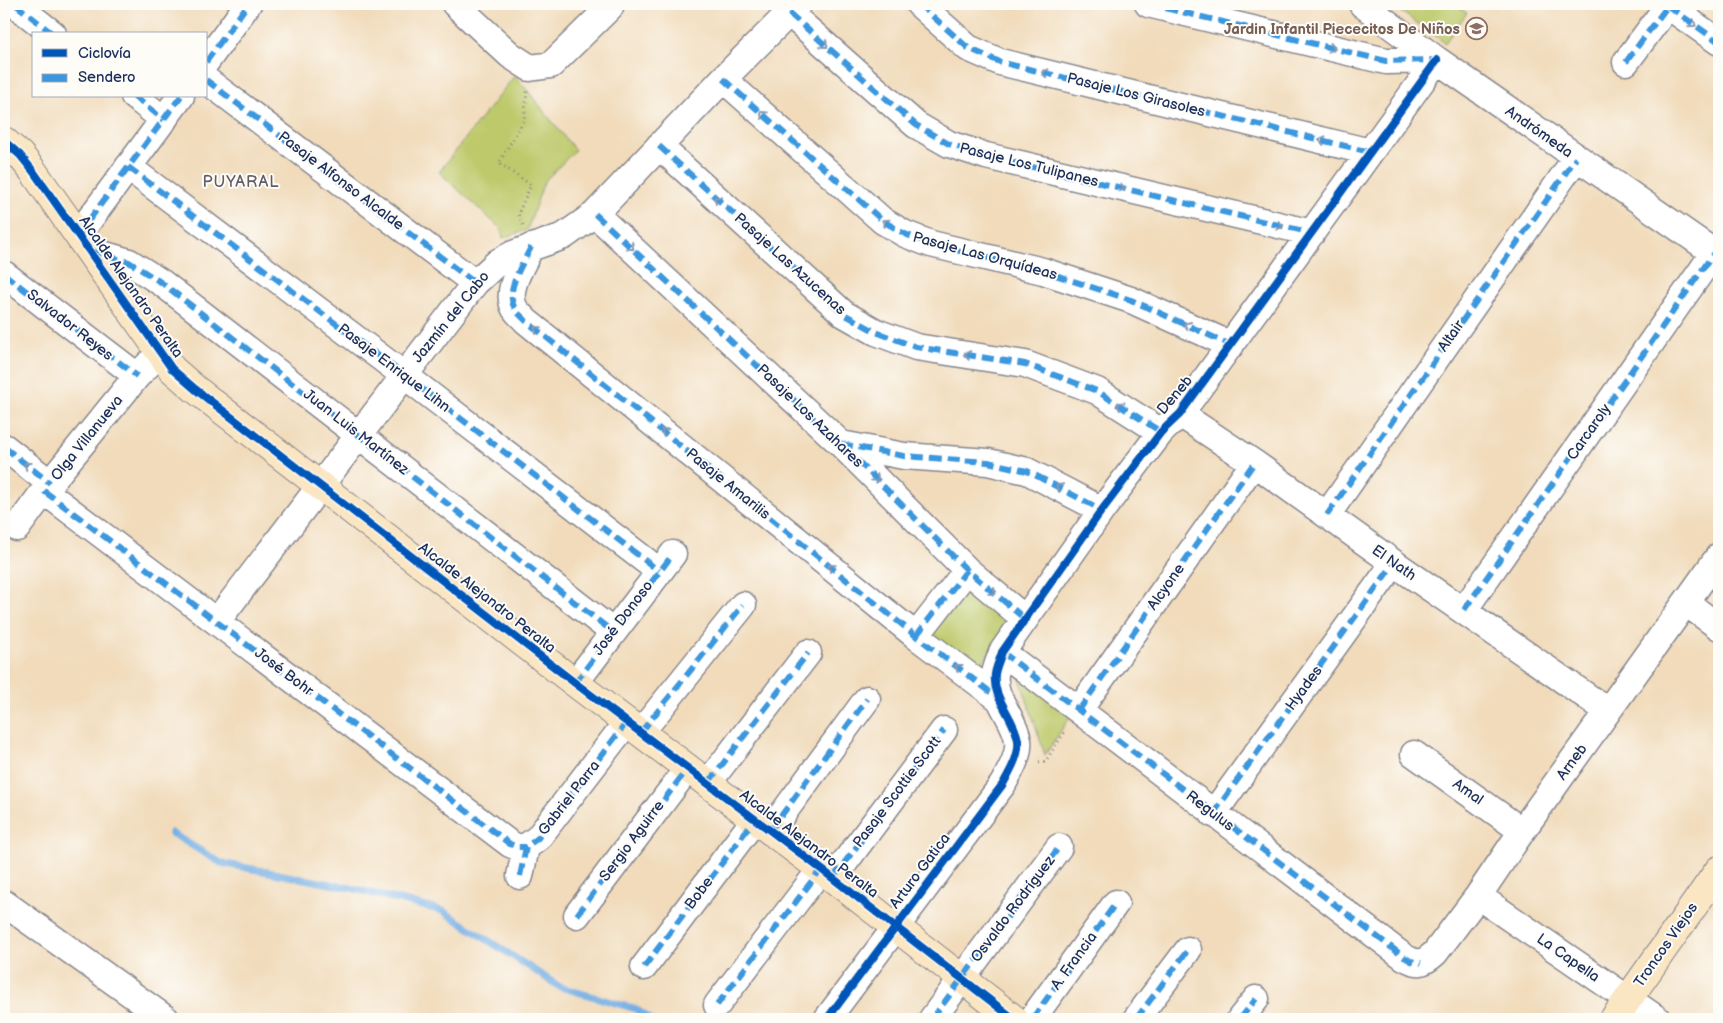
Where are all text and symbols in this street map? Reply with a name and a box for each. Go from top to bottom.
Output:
school or university icon: Jardin Infantil Piececitos De Niños [1464,17,1488,41]
one-way arrow [1688,18,1697,27]
place label: Jardin Infantil Piececitos De Niños [1224,20,1460,39]
legend [32,32,208,98]
one-way arrow [820,40,829,49]
one-way arrow [1327,42,1336,53]
text: Ciclovía [78,44,131,63]
text: Sendero [78,68,136,87]
one-way arrow [1041,68,1050,79]
street label: Pasaje Los Girasoles [1065,69,1208,122]
street label: Andrómeda [1501,102,1577,162]
one-way arrow [760,111,769,120]
street label: Pasaje Alfonso Alcalde [274,127,408,235]
one-way arrow [1318,135,1327,146]
street label: Pasaje Los Tulipanes [958,139,1101,192]
district label: PUYARAL [203,173,279,192]
one-way arrow [1118,182,1127,193]
one-way arrow [714,196,723,205]
street label: Pasaje Las Azucenas [730,209,850,320]
street label: Alcalde Alejandro Peralta [75,212,187,362]
one-way arrow [882,219,891,228]
one-way arrow [1276,220,1285,231]
street label: Pasaje Las Orquídeas [911,228,1060,285]
one-way arrow [625,241,634,250]
street label: Jazmín del Cabo [408,267,494,367]
street label: Salvador Reyes [23,285,118,365]
street label: Altair [1433,316,1469,355]
street label: Pasaje Enrique Lihn [334,319,454,417]
one-way arrow [1183,321,1192,331]
one-way arrow [534,327,543,335]
one-way arrow [963,350,971,361]
street label: Pasaje Los Azahares [753,360,868,472]
street label: Deneb [1153,371,1197,419]
street label: Juan Luis Martínez [299,385,413,480]
street label: Olga Villanueva [47,391,127,485]
street label: Carcaroly [1563,400,1615,464]
one-way arrow [1116,402,1125,412]
one-way arrow [660,428,669,437]
street label: Pasaje Amarilis [682,444,774,524]
one-way arrow [23,462,33,471]
one-way arrow [870,473,879,482]
one-way arrow [1055,483,1064,493]
street label: Alcalde Alejandro Peralta [415,538,559,658]
street label: El Nath [1368,541,1420,585]
street label: Alcyone [1143,560,1189,614]
one-way arrow [828,564,837,572]
street label: José Donoso [589,577,657,659]
one-way arrow [987,586,996,595]
street label: José Bohr [251,644,318,701]
street label: Hyades [1281,661,1327,714]
one-way arrow [955,665,964,673]
street label: Pasaje Scottie Scott [849,732,945,852]
street label: Arneb [1552,740,1592,784]
street label: Gabriel Parra [534,757,604,839]
street label: Amal [1449,775,1487,809]
street label: Alcalde Alejandro Peralta [736,786,882,902]
street label: Regulus [1182,787,1238,836]
street label: Sergio Aguirre [595,797,669,885]
street label: Arturo Gatica [885,829,955,913]
street label: Osvaldo Rodríguez [967,851,1060,966]
street label: Bobe [681,873,718,913]
street label: Troncos Viejos [1630,899,1703,991]
street label: A. Francia [1047,928,1101,994]
street label: La Capella [1533,929,1603,987]

